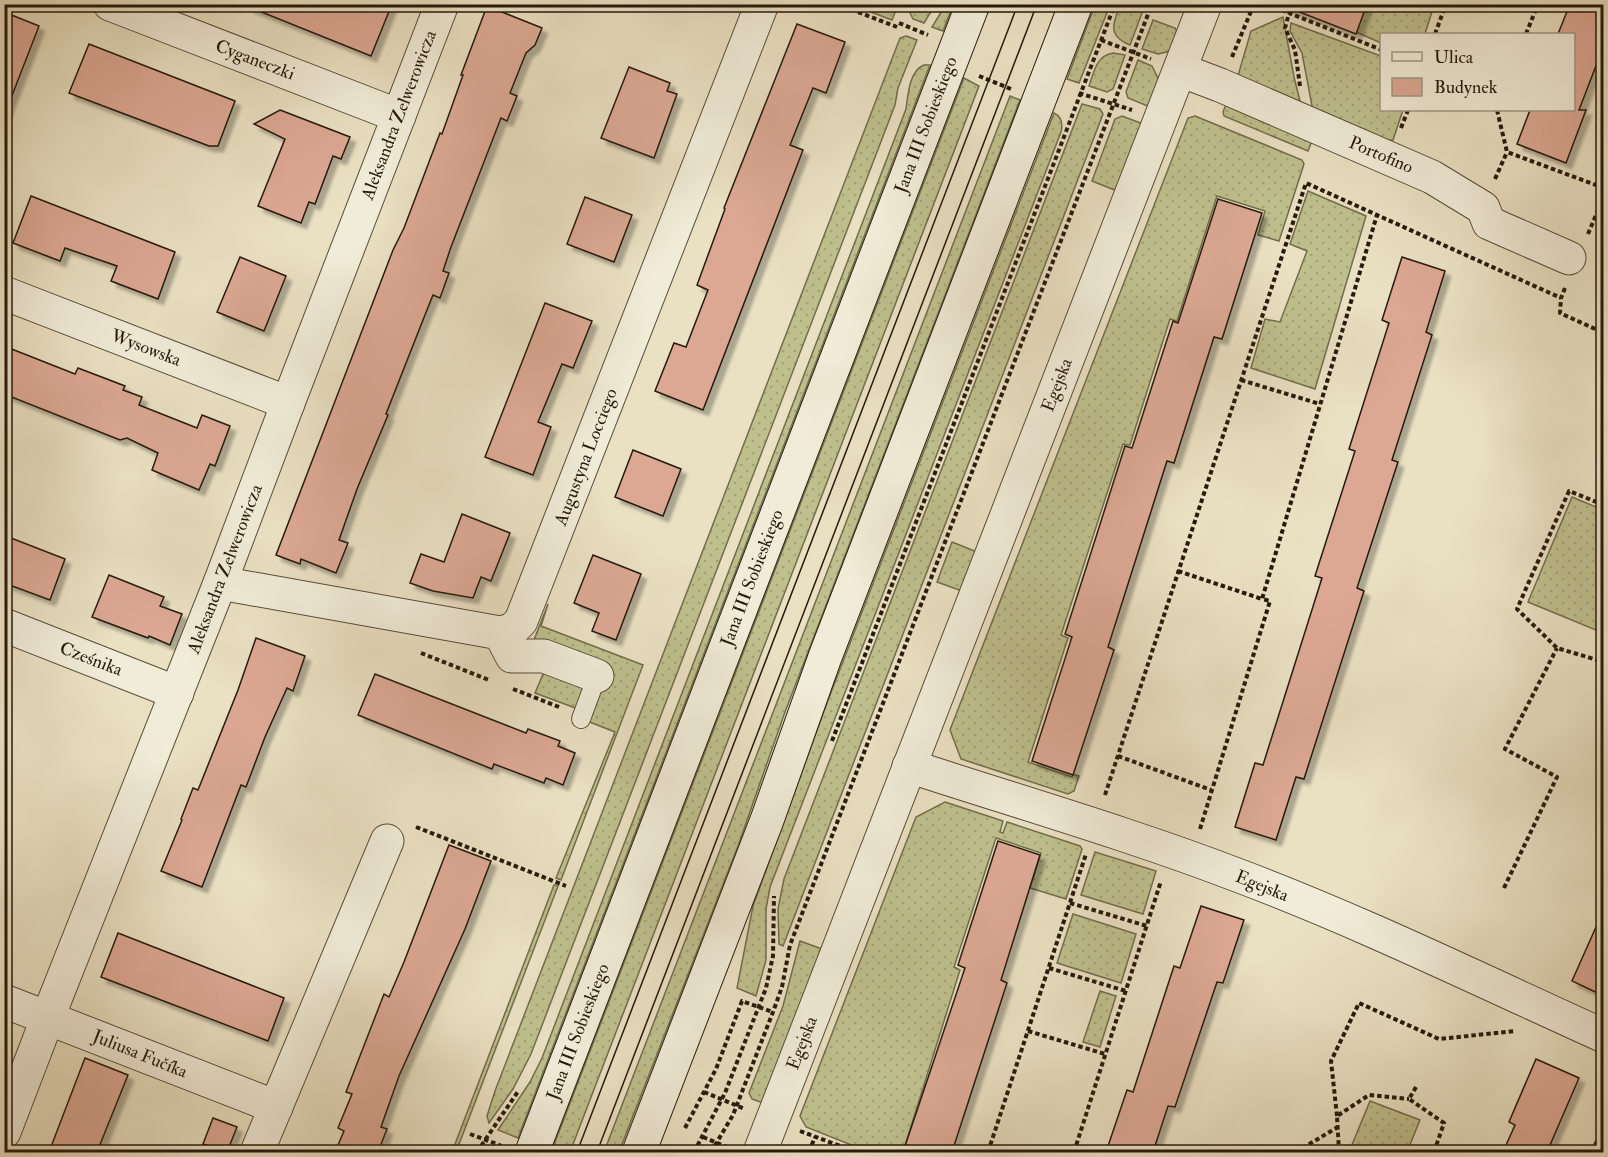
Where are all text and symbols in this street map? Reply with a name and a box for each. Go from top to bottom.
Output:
street label: Aleksandra Zelwerowicza [356,26,442,204]
legend [1380,33,1575,111]
street label: Cyganeczki [212,34,298,86]
text: Ulica [1434,46,1474,69]
street label: Jana III Sobieskiego [889,53,963,198]
text: Budynek [1434,76,1498,99]
street label: Portofino [1345,131,1417,179]
street label: Wysowska [107,324,185,372]
street label: Egejska [1036,354,1078,415]
street label: Augustyna Locciego [549,385,623,530]
street label: Aleksandra Zelwerowicza [182,480,268,658]
street label: Jana III Sobieskiego [715,506,789,651]
street label: Cześnika [56,637,126,682]
street label: Egejska [1232,865,1293,907]
street label: Jana III Sobieskiego [541,960,615,1105]
street label: Egejska [781,1012,823,1073]
street label: Juliusa Fučíka [88,1024,191,1084]

